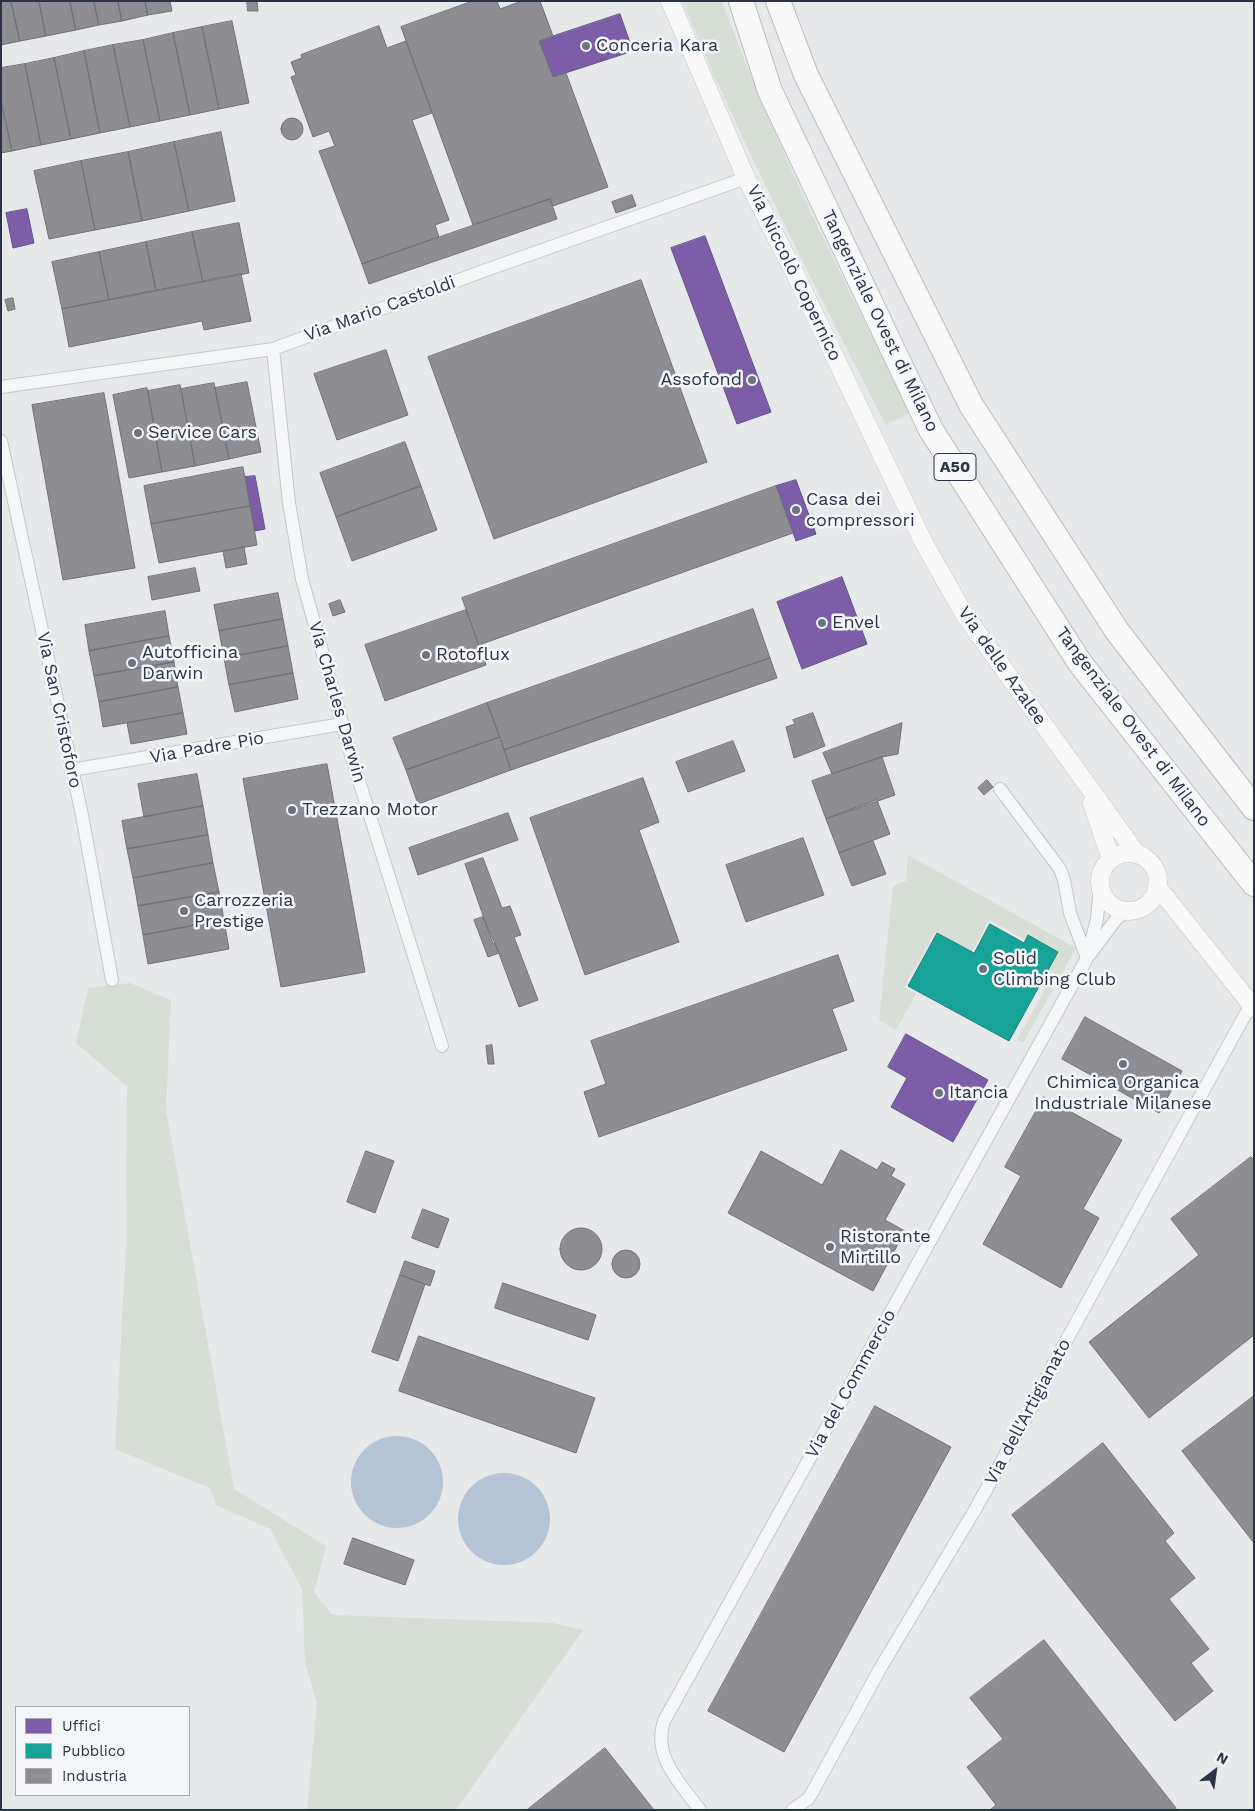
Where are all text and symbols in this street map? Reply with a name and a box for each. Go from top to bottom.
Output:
place label: Conceria Kara [596,35,718,57]
marker: Conceria Kara [580,40,592,52]
street label: Via Niccolò Copernico [742,181,846,365]
street label: Tangenziale Ovest di Milano [817,206,943,436]
street label: Via Mario Castoldi [301,272,459,346]
place label: Assofond [661,369,742,391]
marker: Assofond [746,374,758,386]
place label: Service Cars [148,422,257,444]
marker: Service Cars [132,427,144,439]
road number: A50 [934,454,976,481]
place label: Casa dei compressori [806,489,915,532]
marker: Casa dei compressori [790,504,802,516]
street label: Via delle Azalee [953,602,1051,730]
place label: Envel [832,612,880,634]
marker: Envel [816,617,828,629]
street label: Via Charles Darwin [304,619,370,785]
street label: Tangenziale Ovest di Milano [1051,623,1215,831]
street label: Via San Cristoforo [32,630,86,790]
place label: Autofficina Darwin [142,642,238,684]
place label: Rotoflux [436,644,510,666]
marker: Rotoflux [420,649,432,661]
marker: Autofficina Darwin [126,657,138,669]
street label: Via Padre Pio [148,727,266,769]
place label: Trezzano Motor [302,799,438,821]
marker: Trezzano Motor [286,804,298,816]
place label: Carrozzeria Prestige [194,890,293,932]
marker: Carrozzeria Prestige [178,905,190,917]
place label: Solid Climbing Club [993,948,1116,991]
marker: Solid Climbing Club [977,963,989,975]
marker: Chimica Organica Industriale Milanese [1117,1058,1129,1070]
place label: Chimica Organica Industriale Milanese [1034,1072,1212,1114]
place label: Itancia [949,1082,1008,1104]
marker: Itancia [933,1087,945,1099]
place label: Ristorante Mirtillo [840,1226,931,1268]
marker: Ristorante Mirtillo [824,1241,836,1253]
street label: Via del Commercio [801,1306,901,1462]
street label: Via dell'Artigianato [980,1335,1076,1489]
legend [15,1706,190,1796]
text: Uffici [62,1717,101,1735]
text: Pubblico [62,1742,125,1760]
north arrow [1190,1746,1240,1796]
text: N [1214,1748,1231,1768]
text: Industria [62,1767,127,1785]

